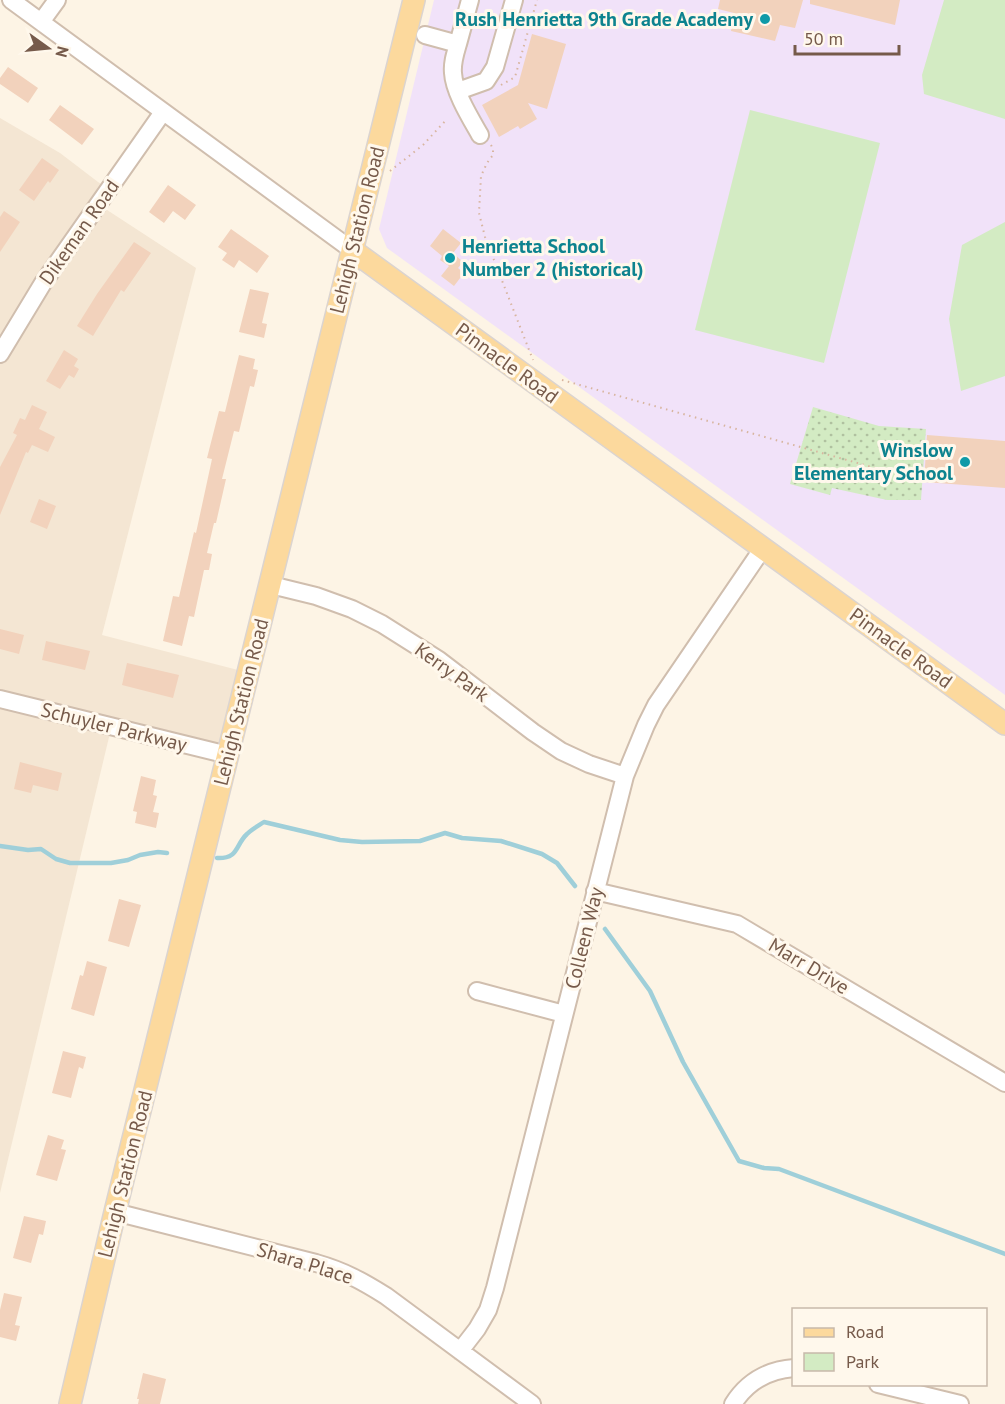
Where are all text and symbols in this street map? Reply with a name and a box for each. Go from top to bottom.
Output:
place label: Rush Henrietta 9th Grade Academy [455,6,753,32]
marker: Rush Henrietta 9th Grade Academy [758,12,772,26]
north arrow [18,18,78,78]
scale bar [795,18,898,56]
text: 50 m [804,27,843,50]
text: N [51,44,74,60]
street label: Lehigh Station Road [324,144,390,316]
street label: Dikeman Road [33,174,125,290]
place label: Henrietta School Number 2 (historical) [462,233,644,282]
marker: Henrietta School Number 2 (historical) [443,251,457,265]
street label: Pinnacle Road [450,317,564,409]
place label: Winslow Elementary School [794,437,954,486]
marker: Winslow Elementary School [958,455,972,469]
street label: Pinnacle Road [844,602,958,694]
street label: Lehigh Station Road [208,616,274,788]
street label: Kerry Park [410,636,495,708]
street label: Schuyler Parkway [38,696,190,758]
street label: Colleen Way [559,884,609,992]
street label: Marr Drive [764,932,854,1000]
street label: Lehigh Station Road [92,1088,158,1260]
street label: Shara Place [254,1236,356,1290]
legend [792,1308,987,1386]
text: Road [846,1320,884,1343]
text: Park [846,1350,879,1373]

